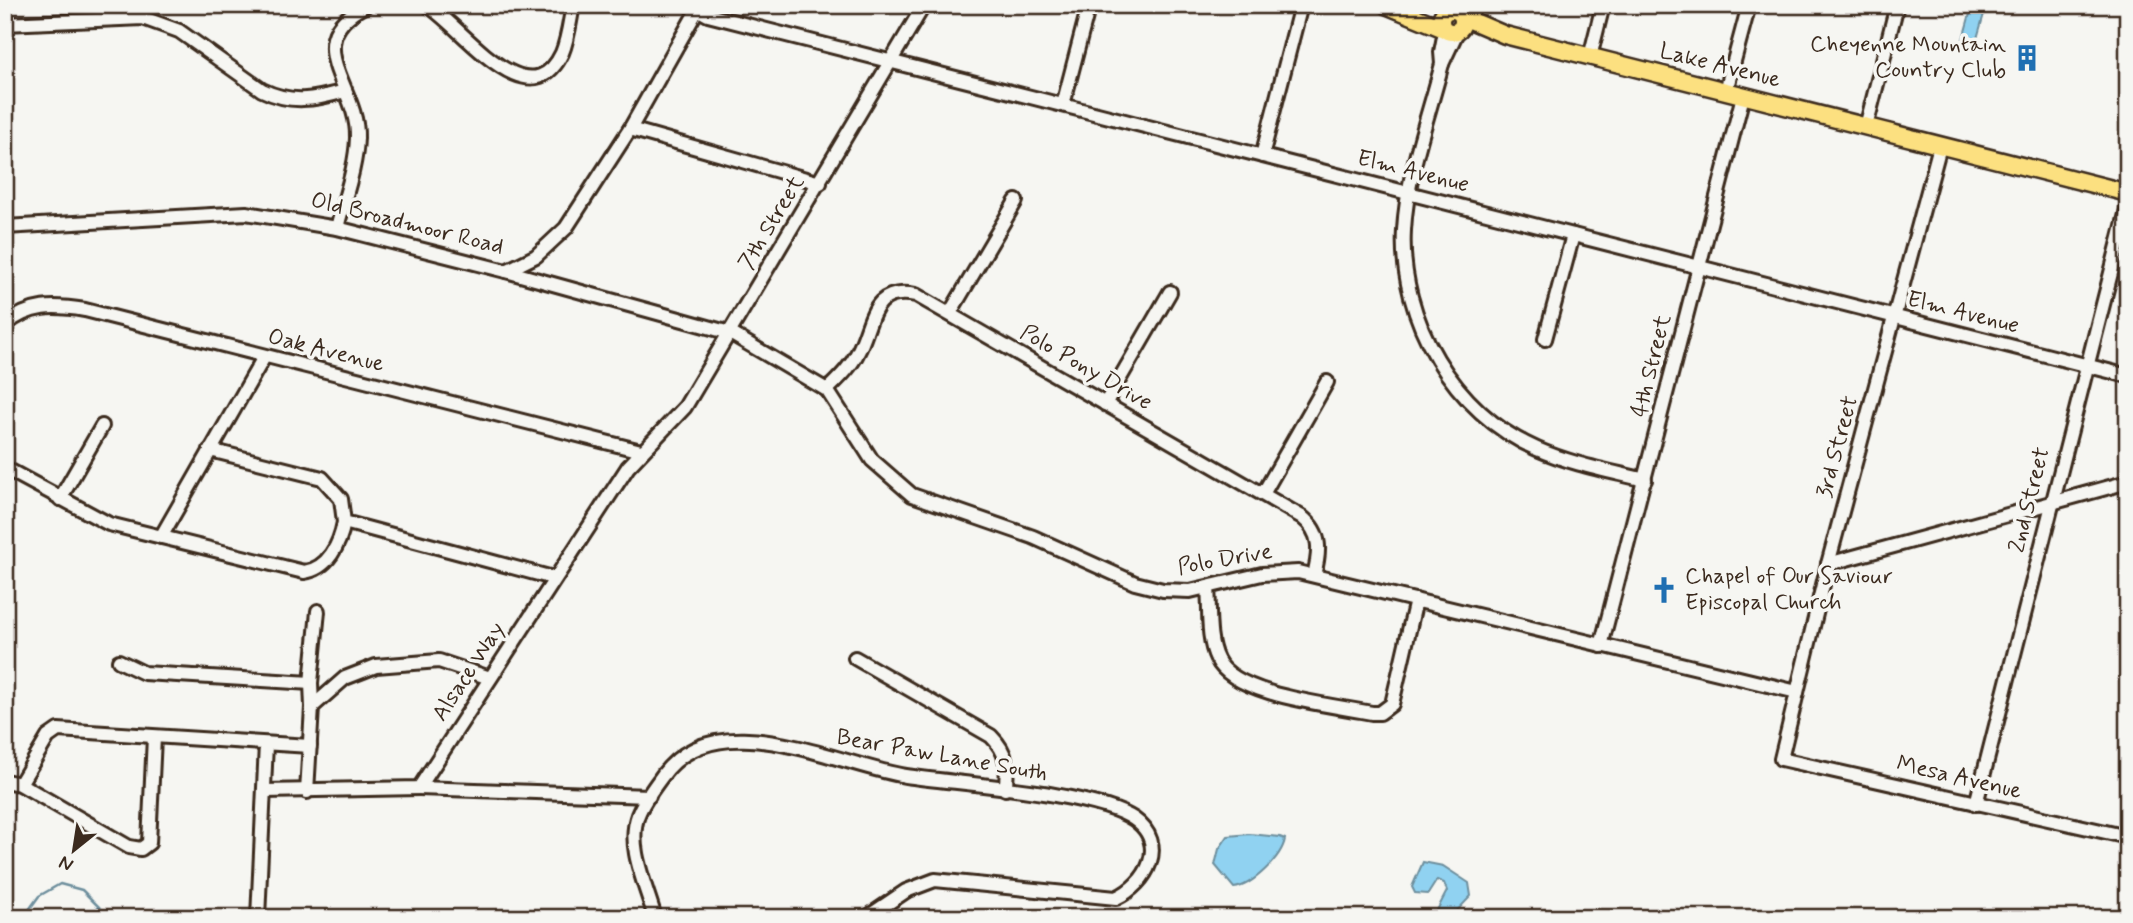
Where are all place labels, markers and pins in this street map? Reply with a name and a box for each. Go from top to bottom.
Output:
place label: Cheyenne Mountain Country Club [1810,30,2006,86]
building icon: Cheyenne Mountain Country Club [2012,43,2042,73]
place label: Chapel of Our Saviour Episcopal Church [1685,562,1893,618]
church icon: Chapel of Our Saviour Episcopal Church [1649,575,1679,605]

